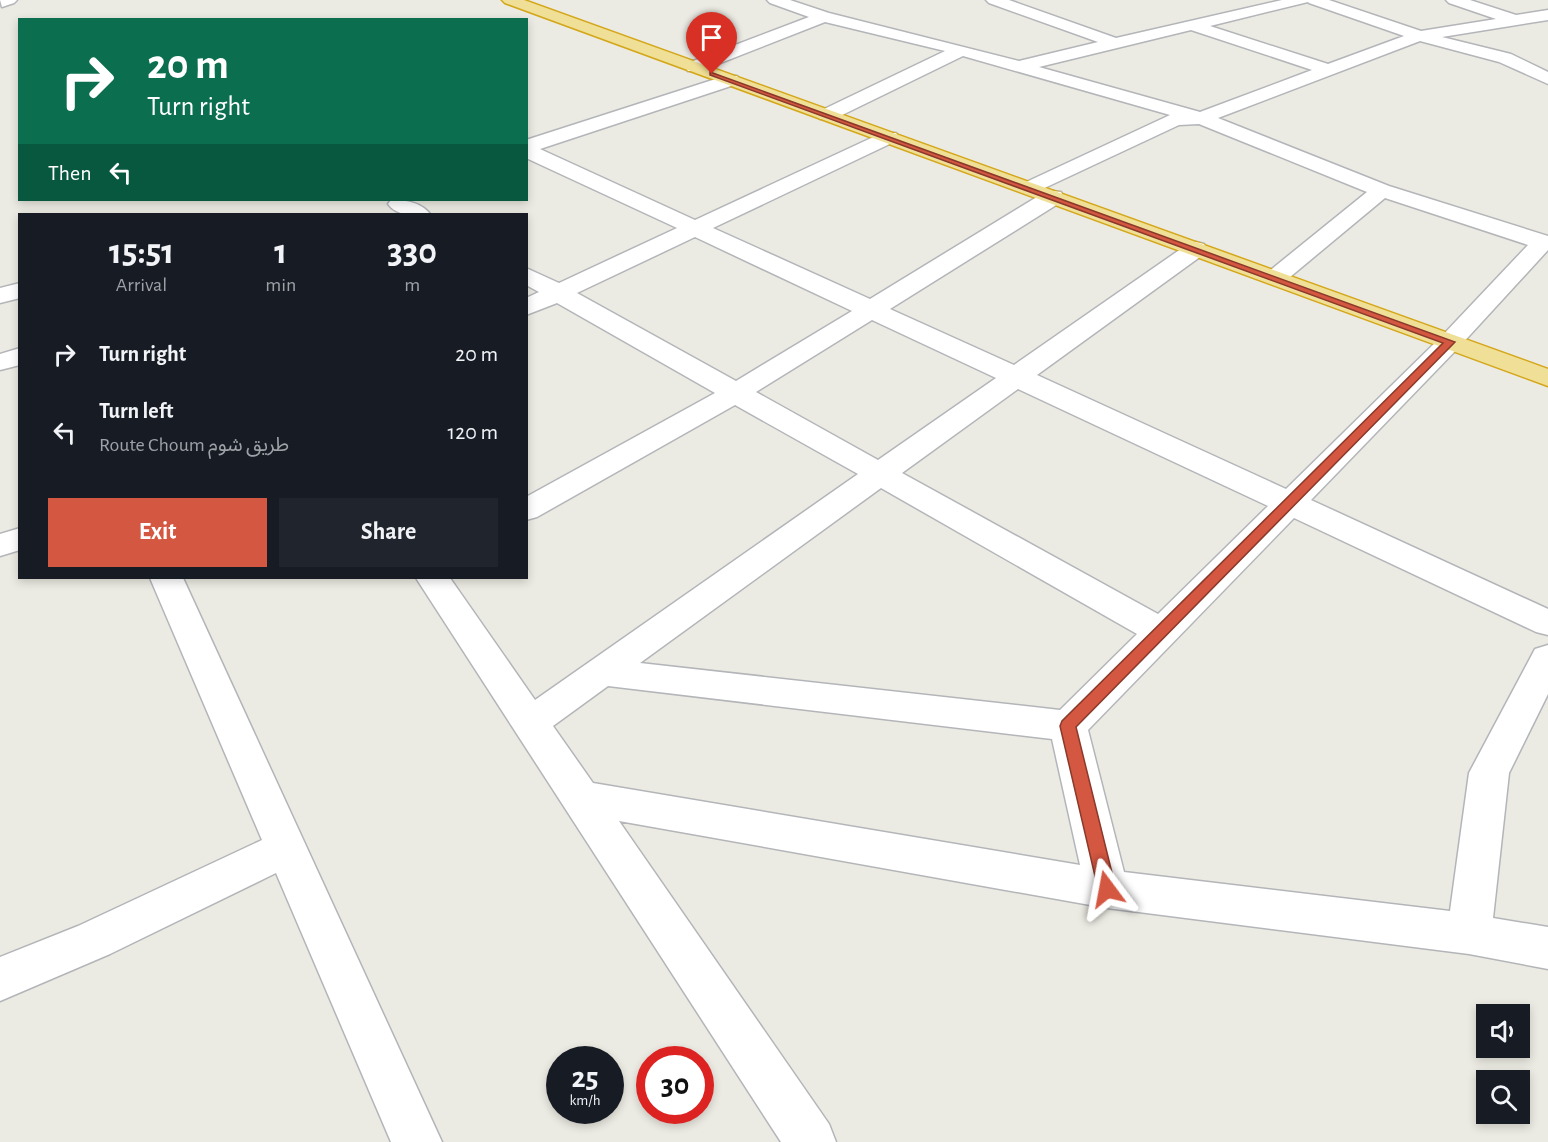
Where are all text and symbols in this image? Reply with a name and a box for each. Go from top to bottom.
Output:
pin [686,12,737,74]
icon: arrive [695,21,728,54]
icon: right [48,42,126,120]
text: 20 m [147,44,229,86]
text: Turn right [147,93,250,120]
icon: left [104,156,137,189]
text: Then [48,162,92,184]
text: 15:51 [109,234,174,270]
text: 1 [274,234,287,270]
text: 330 [387,234,437,270]
text: Arrival [116,275,167,295]
text: min [265,275,296,295]
text: m [404,275,420,295]
icon: right [48,338,81,371]
text: Turn right [99,343,186,365]
text: 20 m [455,343,498,365]
text: Turn left [99,400,173,422]
icon: left [48,416,81,449]
text: 120 m [448,421,498,443]
text: Route Choum طريق شوم [99,435,289,455]
button: Exit [48,498,267,567]
button: Share [279,498,498,567]
position arrow [1075,857,1139,921]
map controls [1476,1004,1530,1124]
button: sound [1476,1004,1530,1058]
speed limit sign: 30 [636,1046,714,1124]
text: 25 [571,1063,599,1093]
button: search [1476,1070,1530,1124]
text: km/h [570,1093,600,1108]

